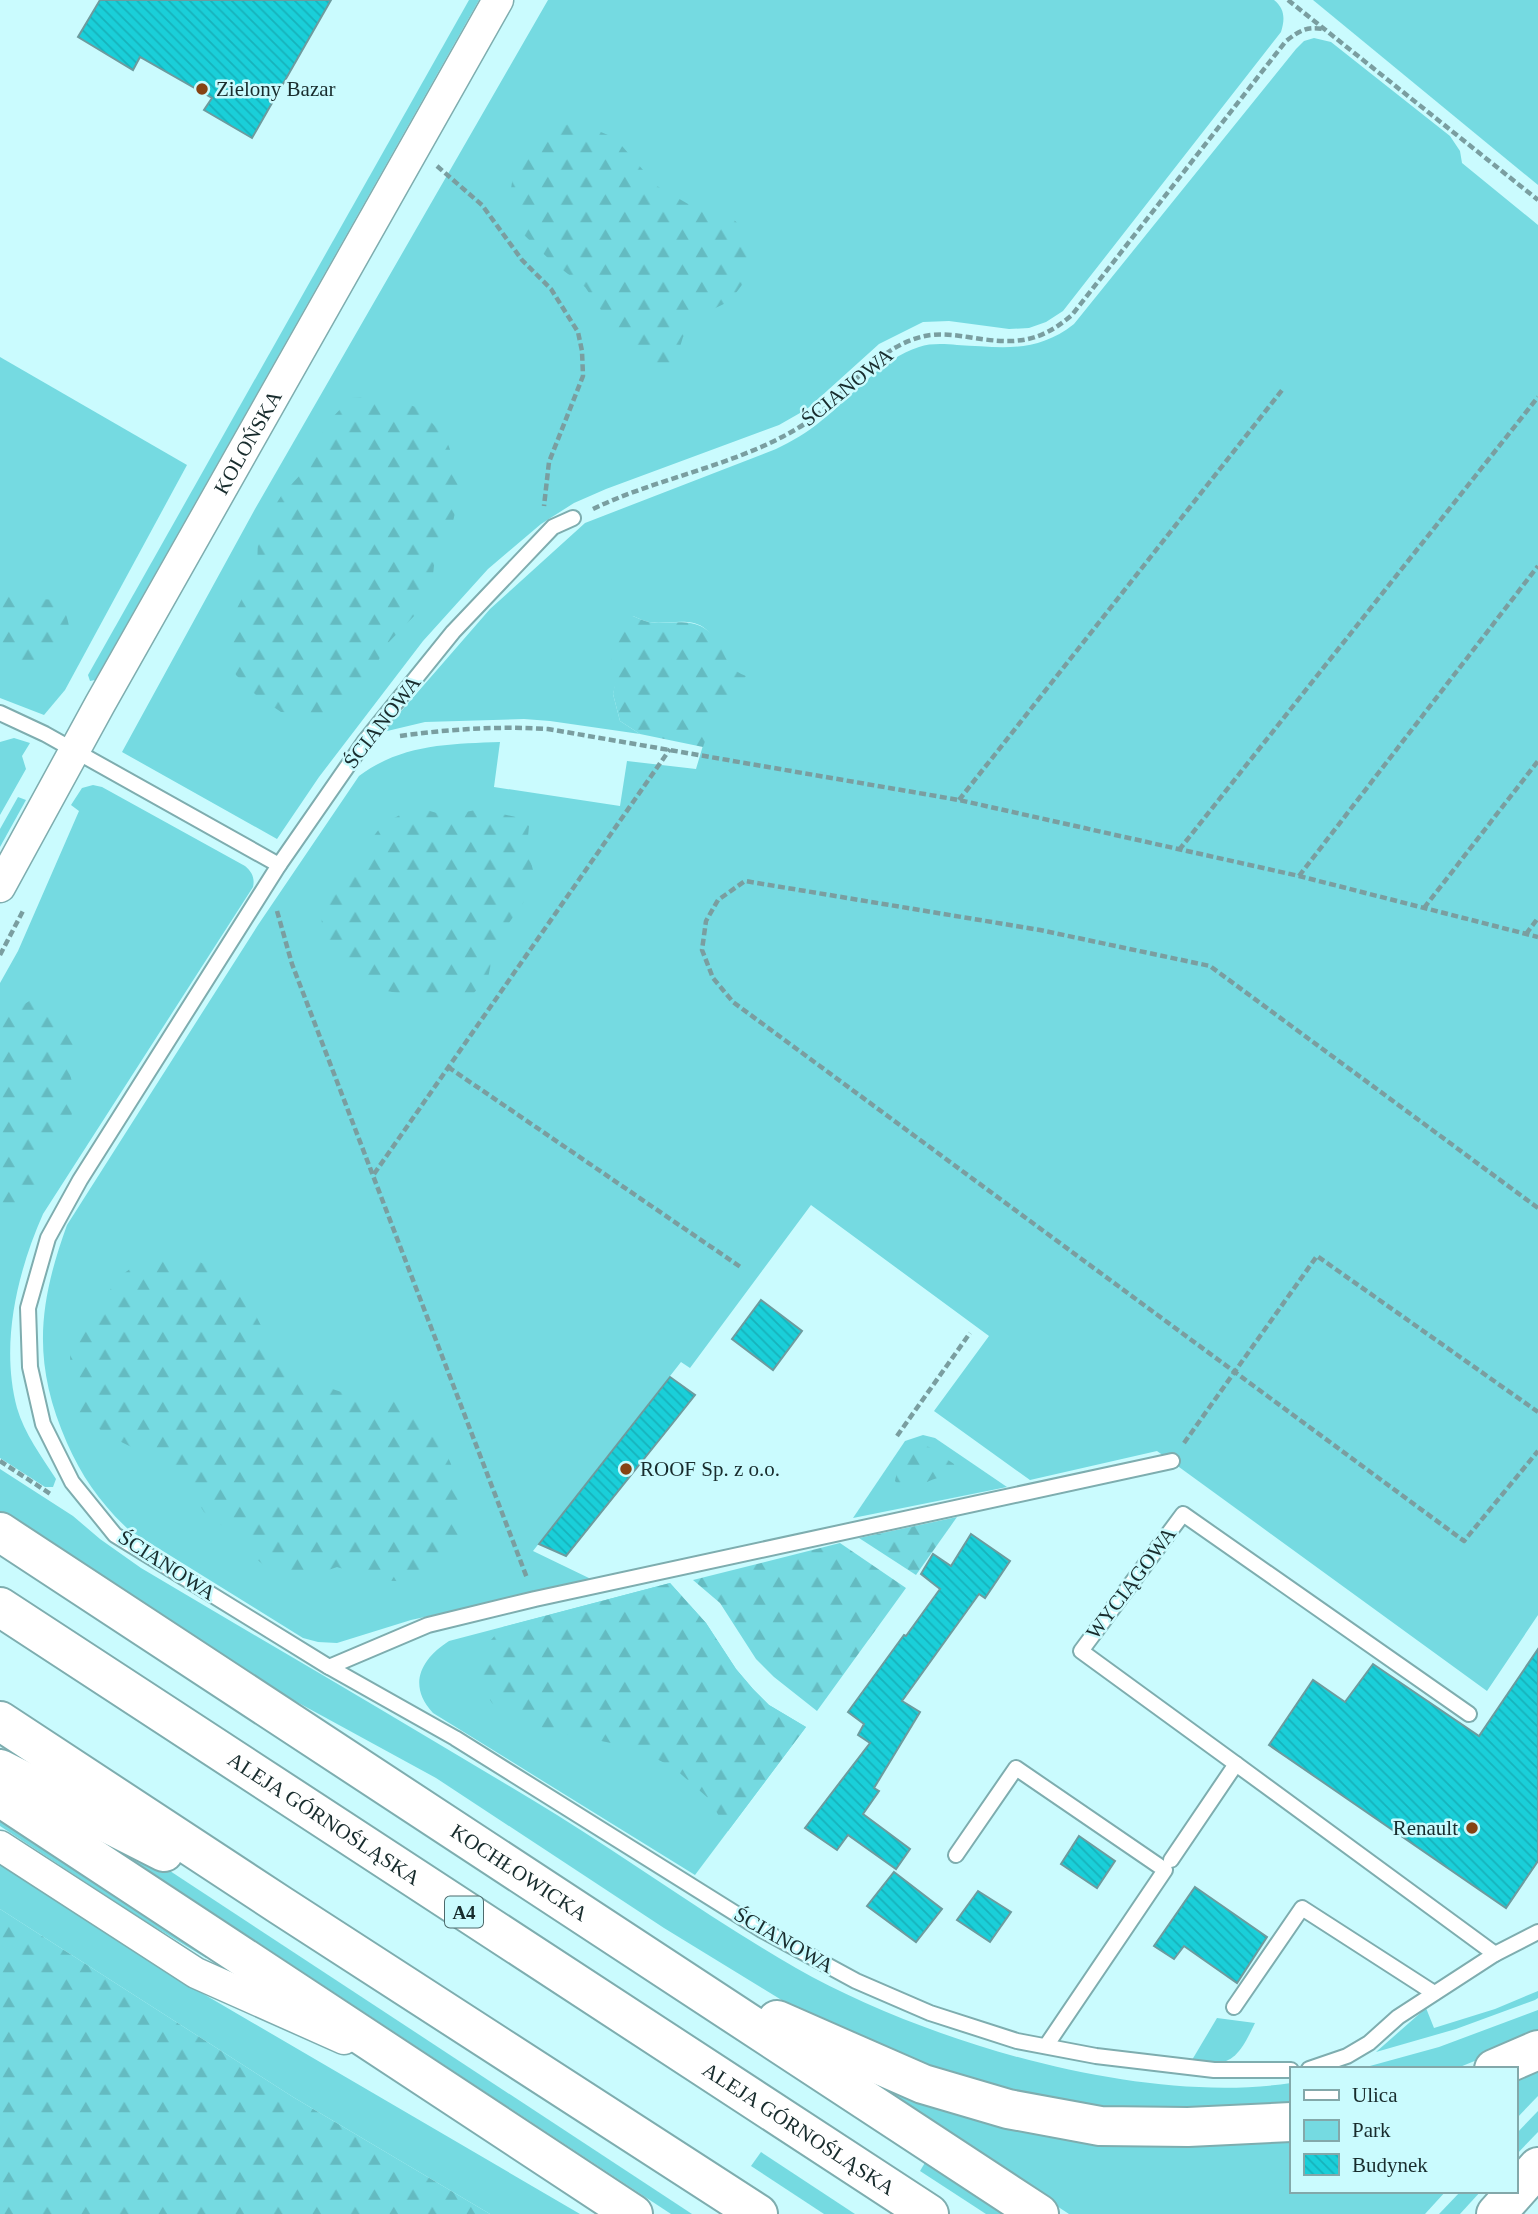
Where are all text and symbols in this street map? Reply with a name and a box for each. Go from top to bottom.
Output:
place label: Zielony Bazar [216,77,336,101]
marker: Zielony Bazar [194,81,210,97]
street label: ŚCIANOWA [796,342,898,431]
street label: KOLOŃSKA [209,386,287,499]
street label: ŚCIANOWA [338,670,426,773]
place label: ROOF Sp. z o.o. [640,1457,780,1481]
marker: ROOF Sp. z o.o. [618,1461,634,1477]
street label: WYCIĄGOWA [1081,1522,1181,1644]
street label: ŚCIANOWA [114,1525,221,1606]
street label: ALEJA GÓRNOŚLĄSKA [223,1747,425,1891]
place label: Renault [1393,1816,1458,1840]
street label: KOCHŁOWICKA [446,1819,593,1927]
marker: Renault [1464,1820,1480,1836]
road number: A4 [445,1896,483,1928]
street label: ŚCIANOWA [730,1902,839,1979]
street label: ALEJA GÓRNOŚLĄSKA [698,2057,900,2201]
legend [1290,2067,1517,2193]
text: Ulica [1352,2083,1398,2107]
text: Park [1352,2118,1391,2142]
text: Budynek [1352,2153,1428,2177]

